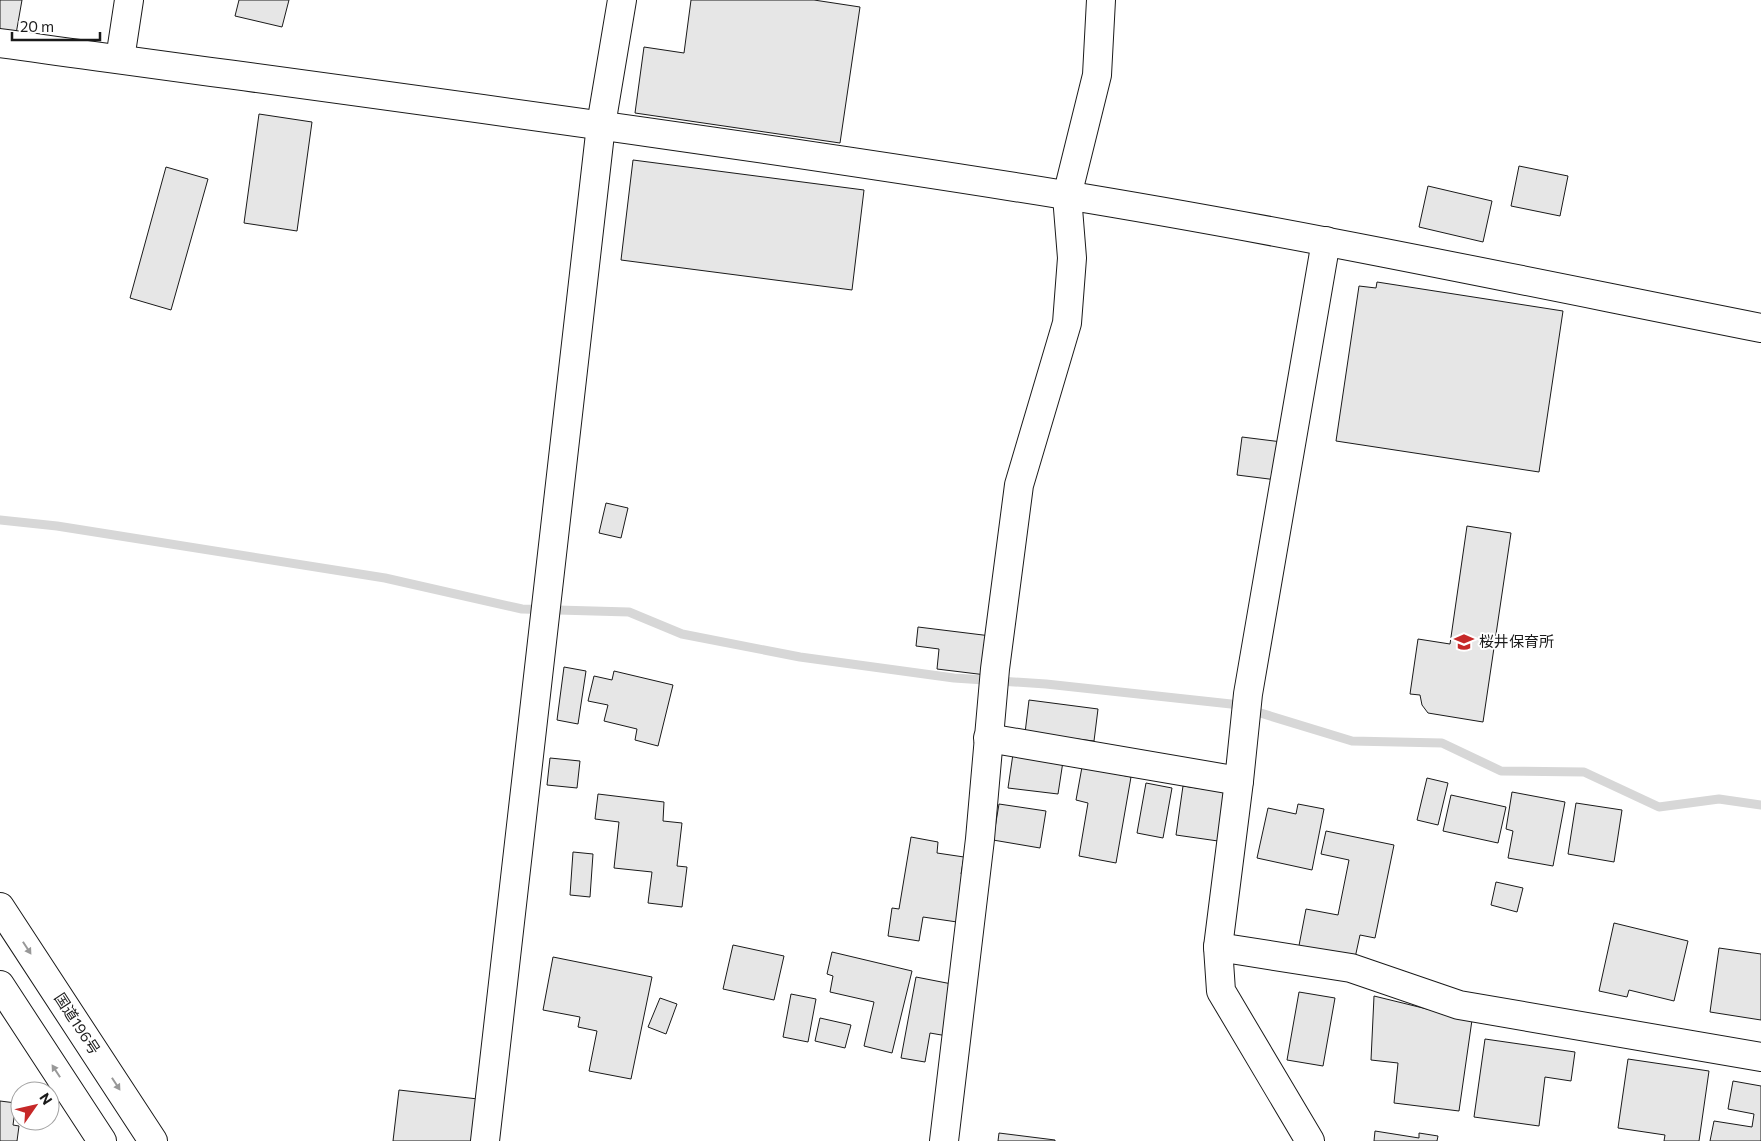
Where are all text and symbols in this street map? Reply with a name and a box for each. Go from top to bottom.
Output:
scale bar [12,10,100,42]
text: 20 m [20,17,54,35]
school or university icon: 桜井保育所 [1453,631,1475,653]
place label: 桜井保育所 [1479,632,1554,650]
one-way arrow [22,941,31,954]
street label: 国道196号 [51,989,104,1058]
one-way arrow [51,1064,61,1077]
one-way arrow [111,1077,120,1090]
north arrow [10,1081,60,1131]
text: N [36,1089,56,1108]

